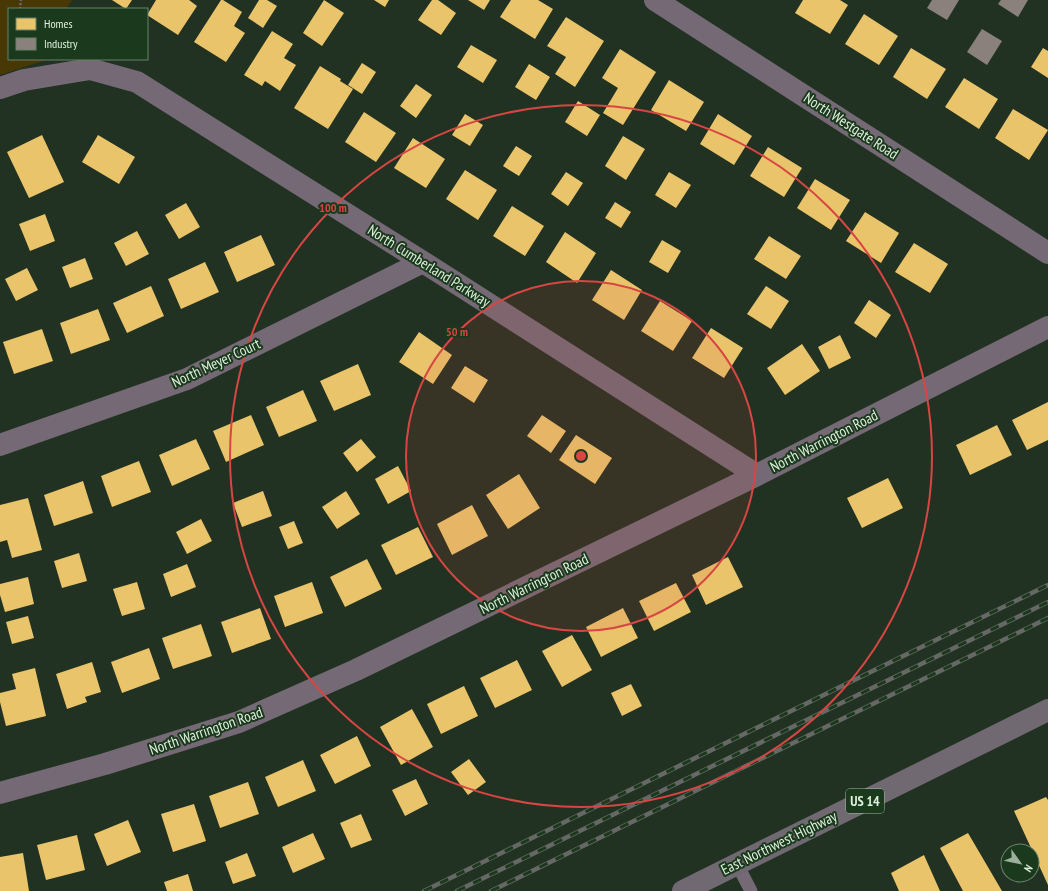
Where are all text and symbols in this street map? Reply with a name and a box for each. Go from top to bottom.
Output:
legend [8,8,148,60]
text: Homes [44,16,72,31]
text: Industry [44,36,78,51]
street label: North Westgate Road [800,88,902,163]
text: 100 m [319,200,347,215]
street label: North Cumberland Parkway [364,220,494,311]
text: 50 m [446,324,468,339]
street label: North Meyer Court [168,334,263,391]
street label: North Warrington Road [767,405,881,476]
centre of rings [574,449,588,463]
street label: North Warrington Road [476,549,591,618]
street label: North Warrington Road [147,702,265,759]
road number: US 14 [846,789,884,813]
street label: East Northwest Highway [718,806,840,879]
north arrow [1000,843,1040,883]
text: N [1021,862,1036,875]

